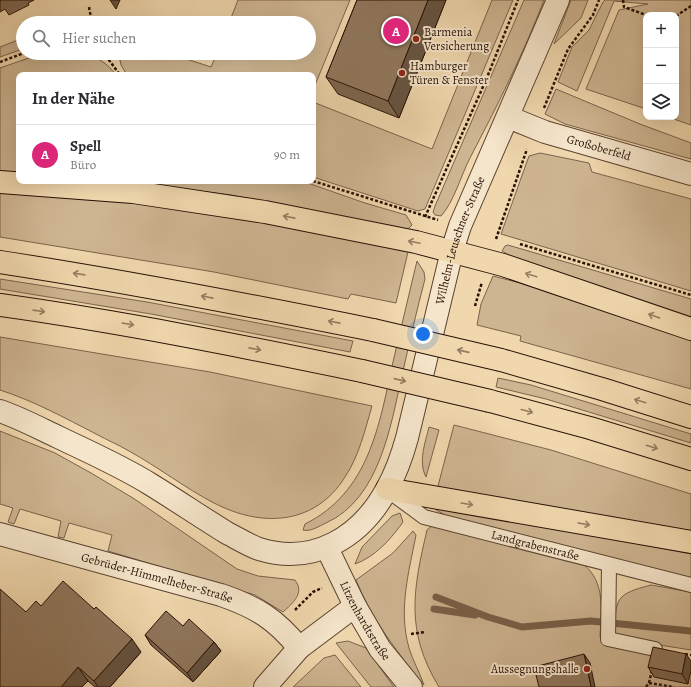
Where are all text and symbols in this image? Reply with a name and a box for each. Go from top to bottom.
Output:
map controls [643,12,679,120]
button: + [643,12,679,48]
search box [16,16,316,60]
pin: A [383,16,409,46]
place label: Barmenia Versicherung [423,24,489,54]
icon: search [30,27,52,49]
text: Hier suchen [62,28,136,48]
marker: Barmenia Versicherung [411,34,421,44]
button: − [643,48,679,84]
place label: Hamburger Türen & Fenster [410,58,489,88]
marker: Hamburger Türen & Fenster [397,68,407,78]
button: layers [643,84,679,120]
text: In der Nähe [32,87,115,110]
street label: Großoberfeld [565,131,633,164]
text: Spell [70,136,101,156]
text: A [41,146,49,163]
text: 90 m [274,146,300,163]
text: Büro [70,156,96,173]
street label: Wilhelm-Leuschner-Straße [431,174,489,307]
one-way arrow [282,213,295,221]
one-way arrow [408,238,421,246]
one-way arrow [73,270,86,278]
one-way arrow [525,270,537,278]
one-way arrow [201,292,214,300]
one-way arrow [32,307,45,315]
one-way arrow [649,311,661,319]
one-way arrow [328,318,341,326]
one-way arrow [121,320,134,328]
your location [413,324,433,344]
one-way arrow [248,345,261,353]
one-way arrow [456,347,469,355]
one-way arrow [393,376,406,384]
one-way arrow [634,397,647,404]
one-way arrow [521,408,534,415]
one-way arrow [646,444,659,451]
one-way arrow [461,500,474,508]
one-way arrow [577,520,590,528]
street label: Landgrabenstraße [490,526,581,564]
street label: Gebrüder-Himmelheber-Straße [80,549,235,607]
street label: Litzenhardtstraße [336,578,394,664]
place label: Aussegnungshalle [490,661,579,677]
marker: Aussegnungshalle [582,664,592,674]

